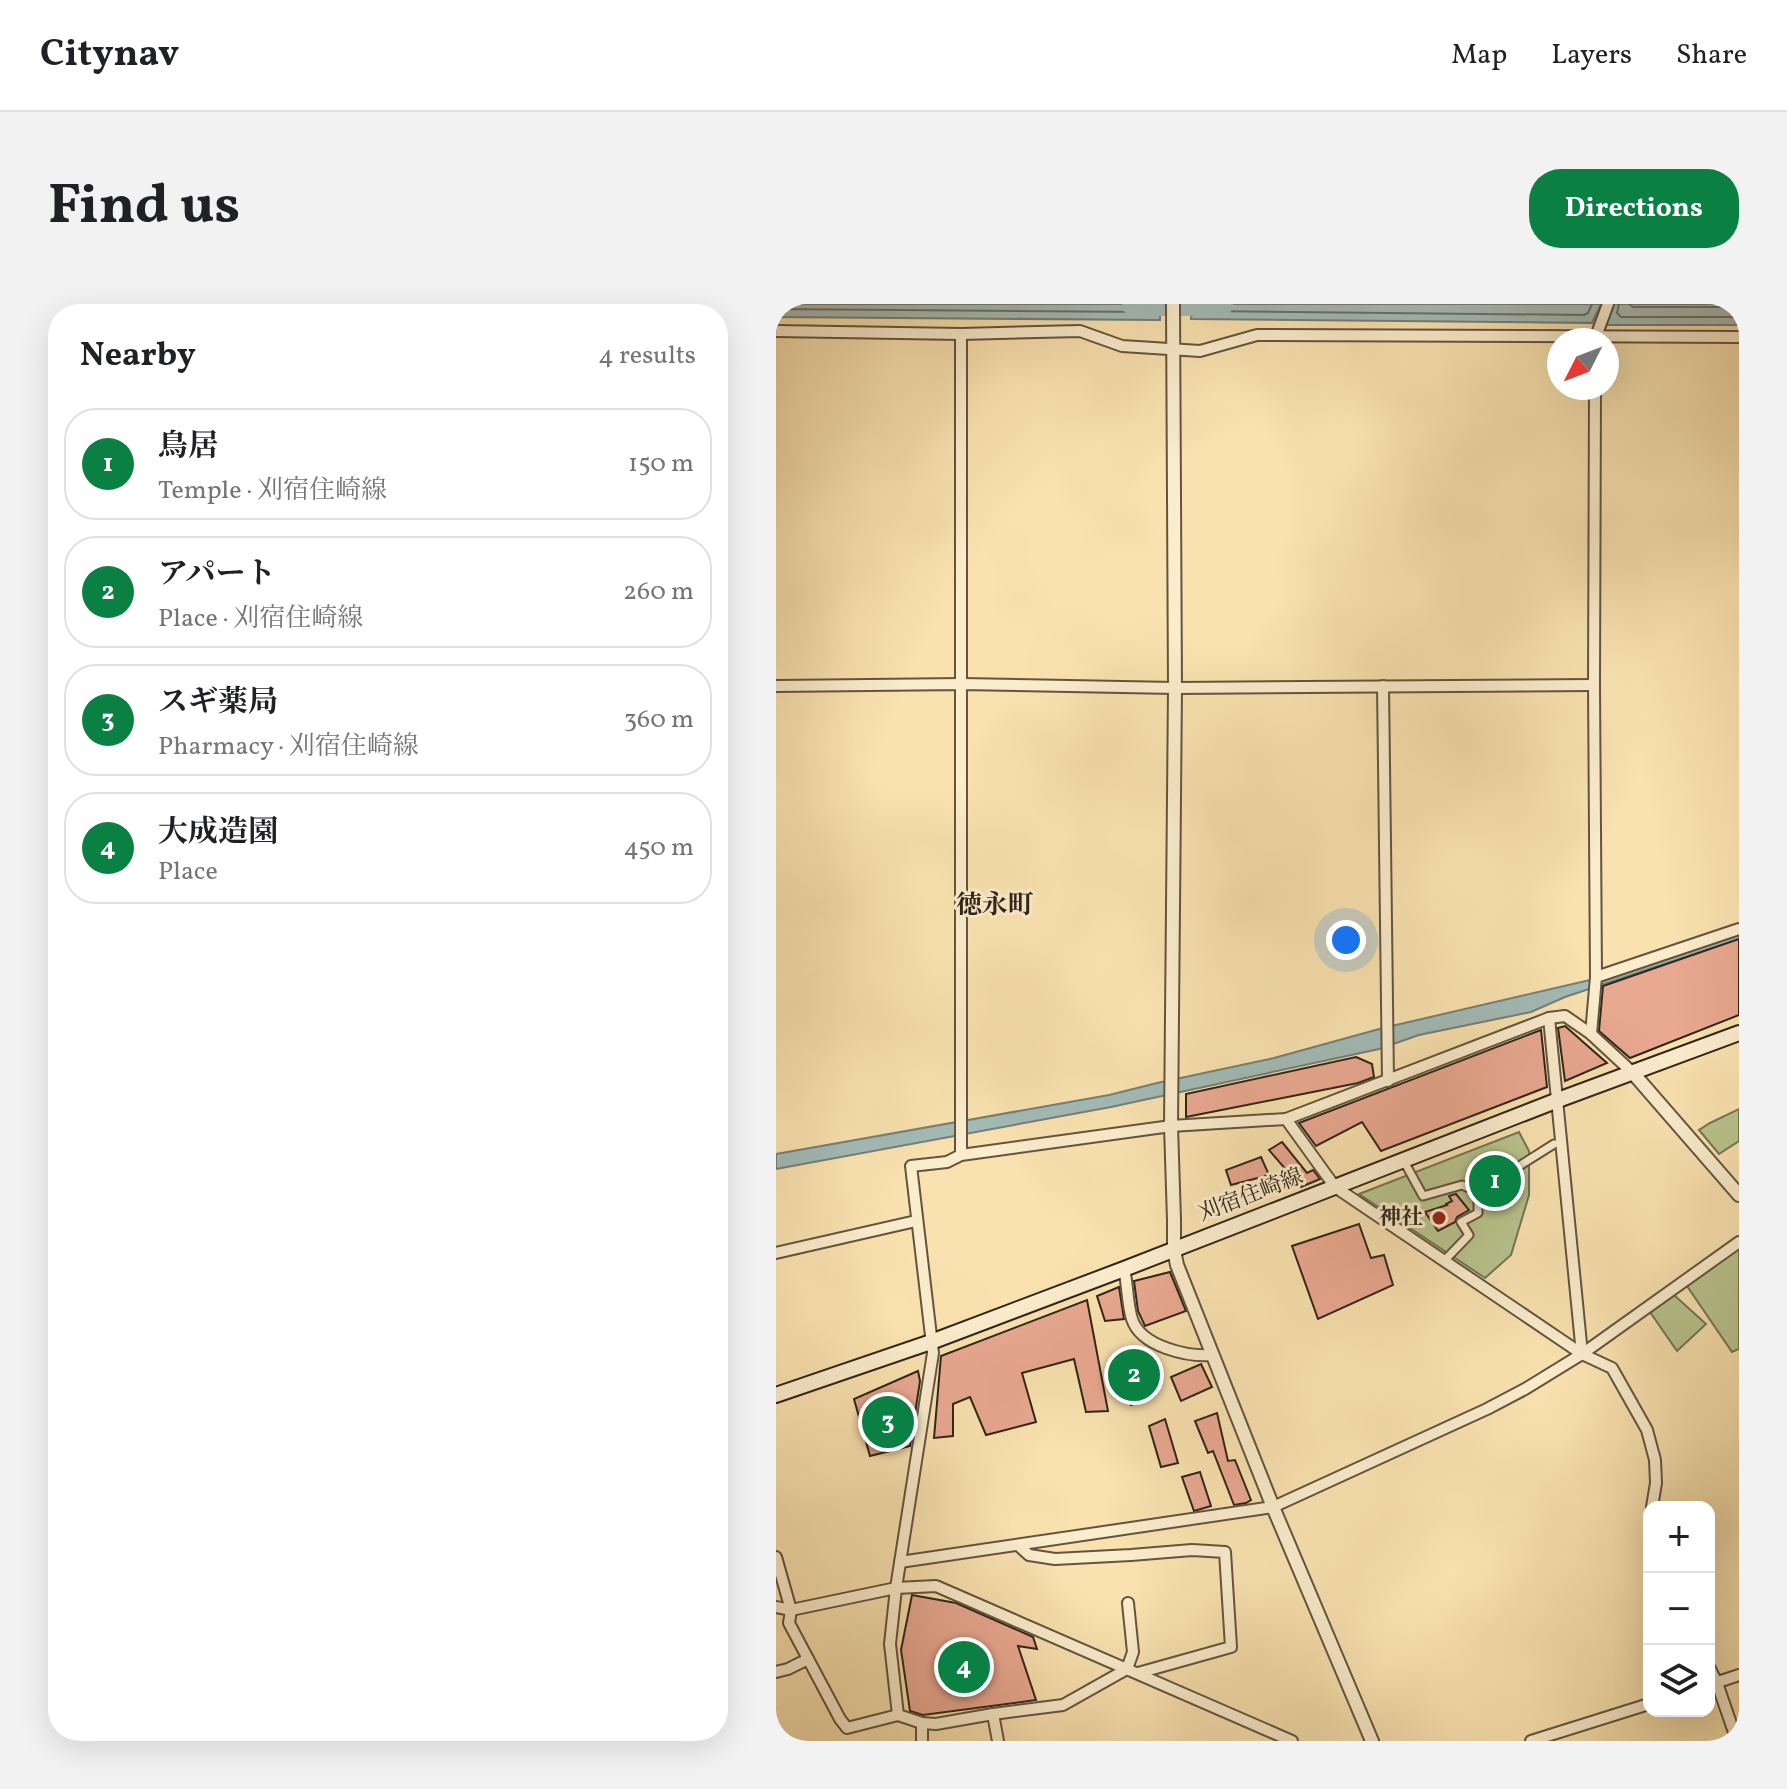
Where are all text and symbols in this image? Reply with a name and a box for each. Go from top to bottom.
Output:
text: Citynav [40,29,179,82]
text: Map [1451,36,1507,75]
text: Layers [1551,36,1632,75]
text: Share [1676,36,1747,75]
text: Find us [48,169,240,247]
button: Directions [1529,169,1739,248]
north arrow [1547,328,1619,400]
text: Nearby [80,333,196,380]
text: 4 results [598,338,696,374]
text: 鳥居 [158,426,218,468]
text: 1 [103,446,113,482]
text: 150 m [628,446,694,482]
text: Temple · 刈宿住崎線 [158,473,387,509]
text: アパート [158,554,276,596]
text: 2 [101,574,115,610]
text: 260 m [623,574,694,610]
text: Place · 刈宿住崎線 [158,601,363,637]
text: スギ薬局 [158,682,278,724]
text: 3 [101,702,115,738]
text: 360 m [624,702,694,738]
text: Pharmacy · 刈宿住崎線 [158,729,419,765]
text: 大成造園 [158,812,278,854]
text: 4 [100,830,116,866]
text: 450 m [623,830,694,866]
text: Place [158,854,218,890]
district label: 徳永町 [956,888,1034,924]
your location [1326,920,1366,960]
pin: 1 [1469,1151,1521,1211]
street label: 刈宿住崎線 [1194,1162,1308,1230]
place label: 神社 [1379,1203,1423,1234]
marker: 神社 [1430,1209,1448,1227]
pin: 2 [1108,1345,1160,1405]
pin: 3 [862,1392,914,1452]
map controls [1643,1501,1715,1717]
button: + [1643,1501,1715,1573]
button: − [1643,1573,1715,1645]
pin: 4 [938,1637,990,1697]
button: layers [1643,1645,1715,1717]

